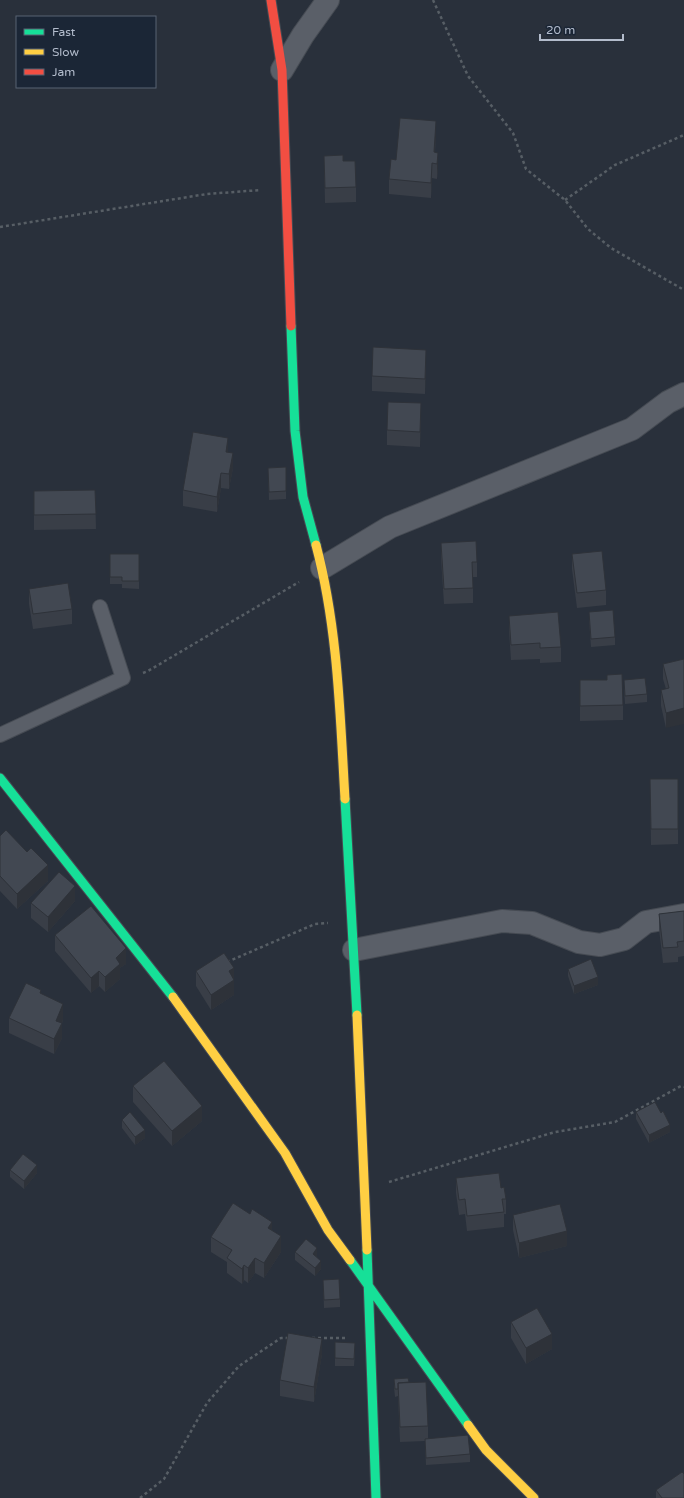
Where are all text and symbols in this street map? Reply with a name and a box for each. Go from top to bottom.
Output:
legend [16,16,156,88]
scale bar [540,16,623,42]
text: 20 m [546,23,575,37]
text: Fast [52,25,76,39]
text: Slow [52,45,79,59]
text: Jam [52,65,75,79]

